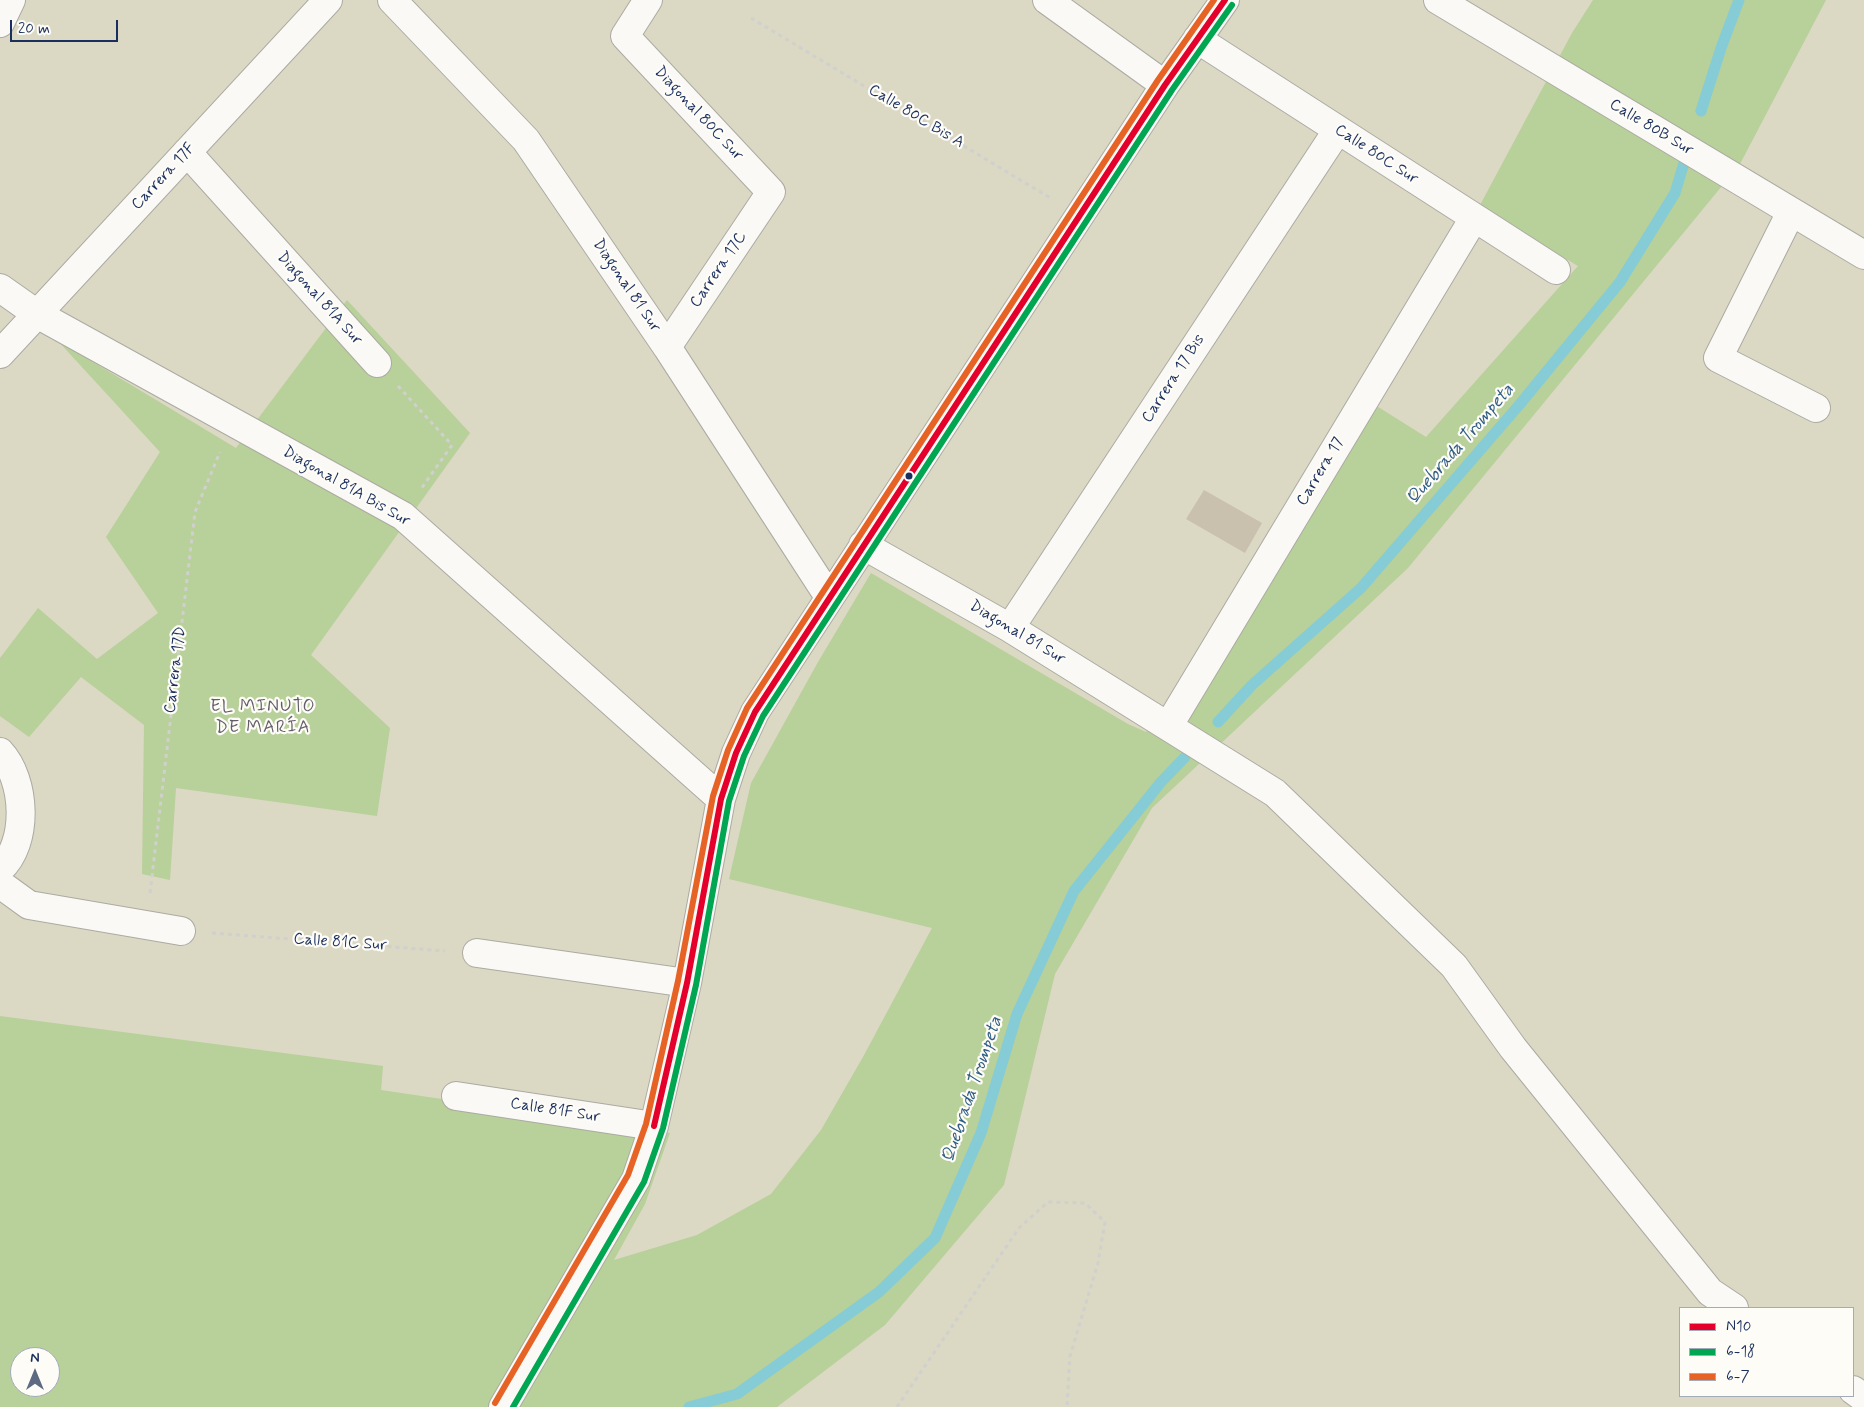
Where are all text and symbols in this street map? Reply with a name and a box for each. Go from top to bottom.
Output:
scale bar [12,10,120,42]
text: 20 m [18,19,50,39]
street label: Diagonal 80C Sur [649,63,747,165]
street label: Calle 80C Bis A [865,81,967,153]
street label: Calle 80B Sur [1606,95,1696,161]
street label: Calle 80C Sur [1331,121,1421,189]
street label: Carrera 17F [128,139,200,215]
street label: Carrera 17C [687,228,751,312]
street label: Diagonal 81 Sur [588,236,664,336]
street label: Diagonal 81A Sur [272,248,366,350]
street label: Carrera 17 Bis [1138,331,1210,427]
water label: Quebrada Trompeta [1403,380,1519,510]
street label: Carrera 17 [1293,434,1349,510]
street label: Diagonal 81A Bis Sur [279,443,413,531]
unlabelled marker [904,471,914,481]
street label: Diagonal 81 Sur [966,597,1068,669]
street label: Carrera 17D [161,625,191,715]
district label: EL MINUTO DE MARÍA [209,696,317,739]
street label: Calle 81C Sur [293,930,387,956]
water label: Quebrada Trompeta [938,1014,1008,1166]
street label: Calle 81F Sur [509,1094,601,1128]
legend [1679,1307,1854,1397]
text: N10 [1726,1317,1751,1337]
text: 6-18 [1726,1342,1755,1362]
north arrow [10,1347,60,1397]
text: N [30,1349,40,1367]
text: 6-7 [1726,1367,1750,1387]

